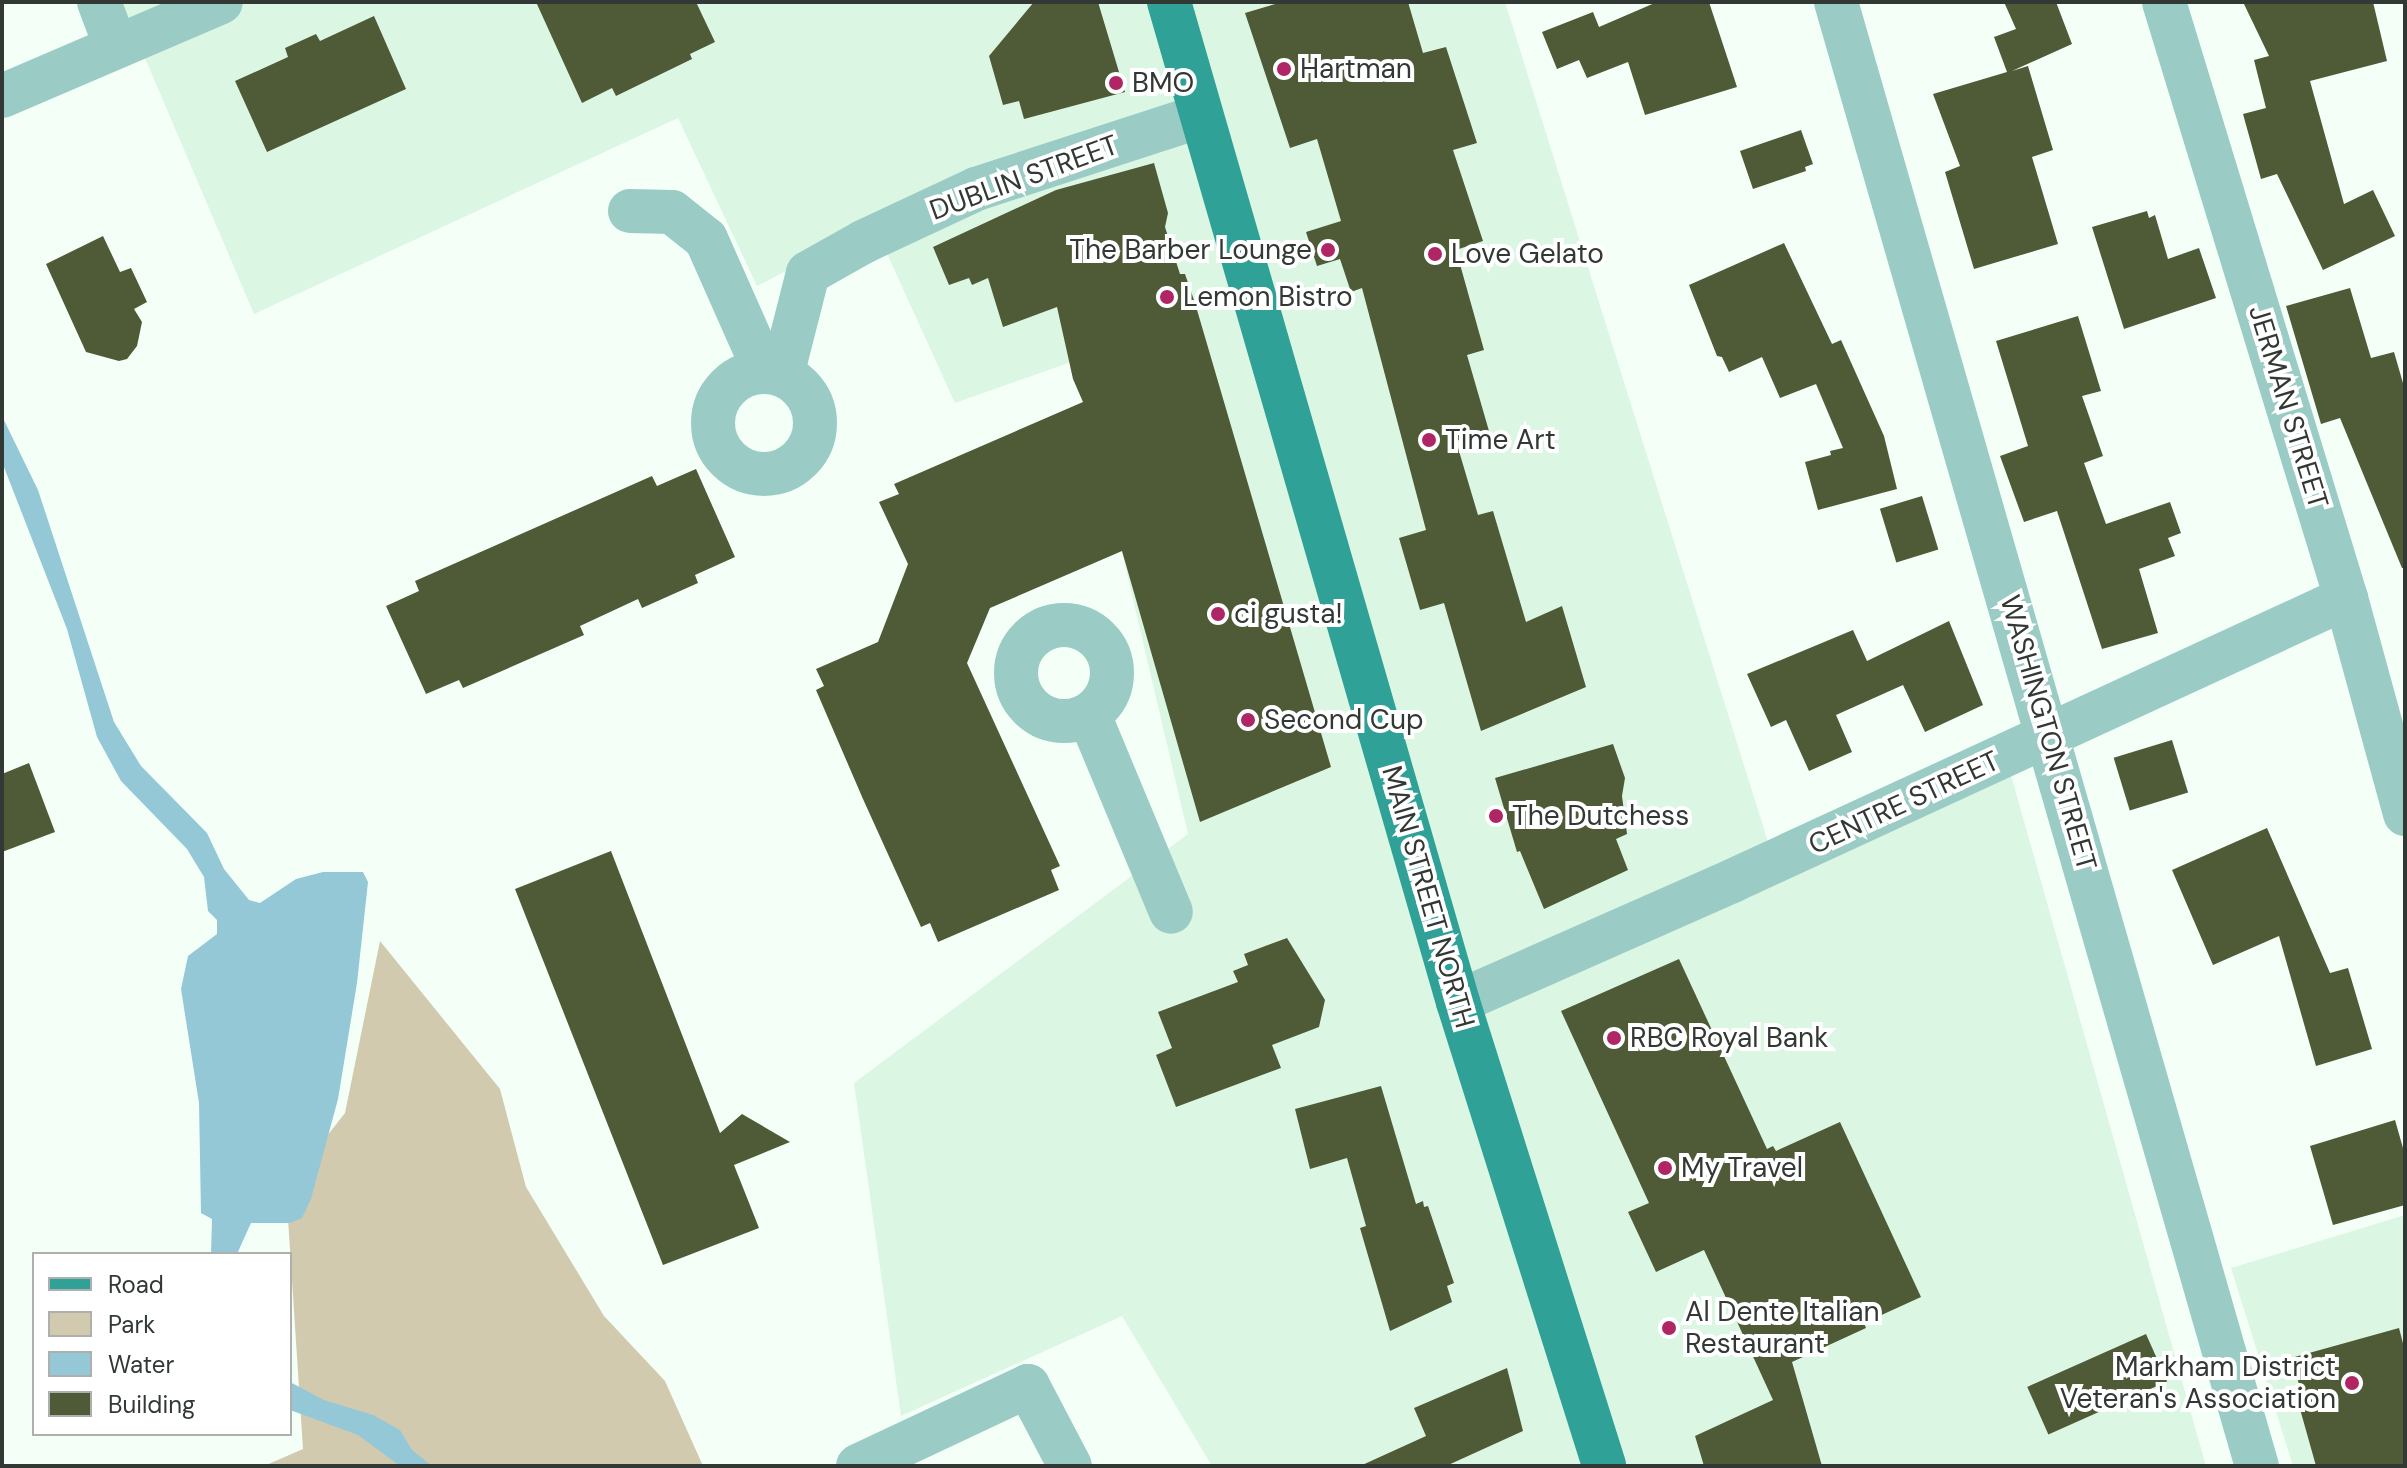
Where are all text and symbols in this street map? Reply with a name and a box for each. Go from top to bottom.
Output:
place label: Hartman [1300,52,1412,86]
marker: Hartman [1275,60,1293,78]
place label: BMO [1132,66,1194,100]
marker: BMO [1107,74,1125,92]
street label: DUBLIN STREET [925,128,1123,228]
place label: The Barber Lounge [1069,233,1312,267]
place label: Love Gelato [1451,237,1604,271]
marker: The Barber Lounge [1319,241,1337,259]
marker: Love Gelato [1426,245,1444,263]
place label: Lemon Bistro [1183,280,1353,314]
marker: Lemon Bistro [1158,288,1176,306]
street label: JERMAN STREET [2241,301,2335,513]
place label: Time Art [1445,423,1556,457]
marker: Time Art [1420,431,1438,449]
street label: WASHINGTON STREET [1993,591,2103,875]
place label: ci gusta! [1234,597,1342,631]
marker: ci gusta! [1209,605,1227,623]
place label: Second Cup [1264,703,1423,737]
marker: Second Cup [1239,711,1257,729]
street label: CENTRE STREET [1803,744,2005,862]
street label: MAIN STREET NORTH [1375,762,1481,1032]
place label: The Dutchess [1512,799,1689,833]
marker: The Dutchess [1487,807,1505,825]
place label: RBC Royal Bank [1630,1021,1828,1055]
marker: RBC Royal Bank [1605,1029,1623,1047]
place label: My Travel [1681,1151,1803,1185]
marker: My Travel [1656,1159,1674,1177]
legend [32,1252,292,1436]
text: Road [108,1269,164,1300]
place label: Al Dente Italian Restaurant [1685,1295,1879,1361]
text: Park [108,1309,155,1340]
marker: Al Dente Italian Restaurant [1660,1319,1678,1337]
text: Water [108,1349,174,1380]
place label: Markham District Veteran's Association [2060,1350,2336,1416]
marker: Markham District Veteran's Association [2343,1374,2361,1392]
text: Building [108,1389,195,1420]

